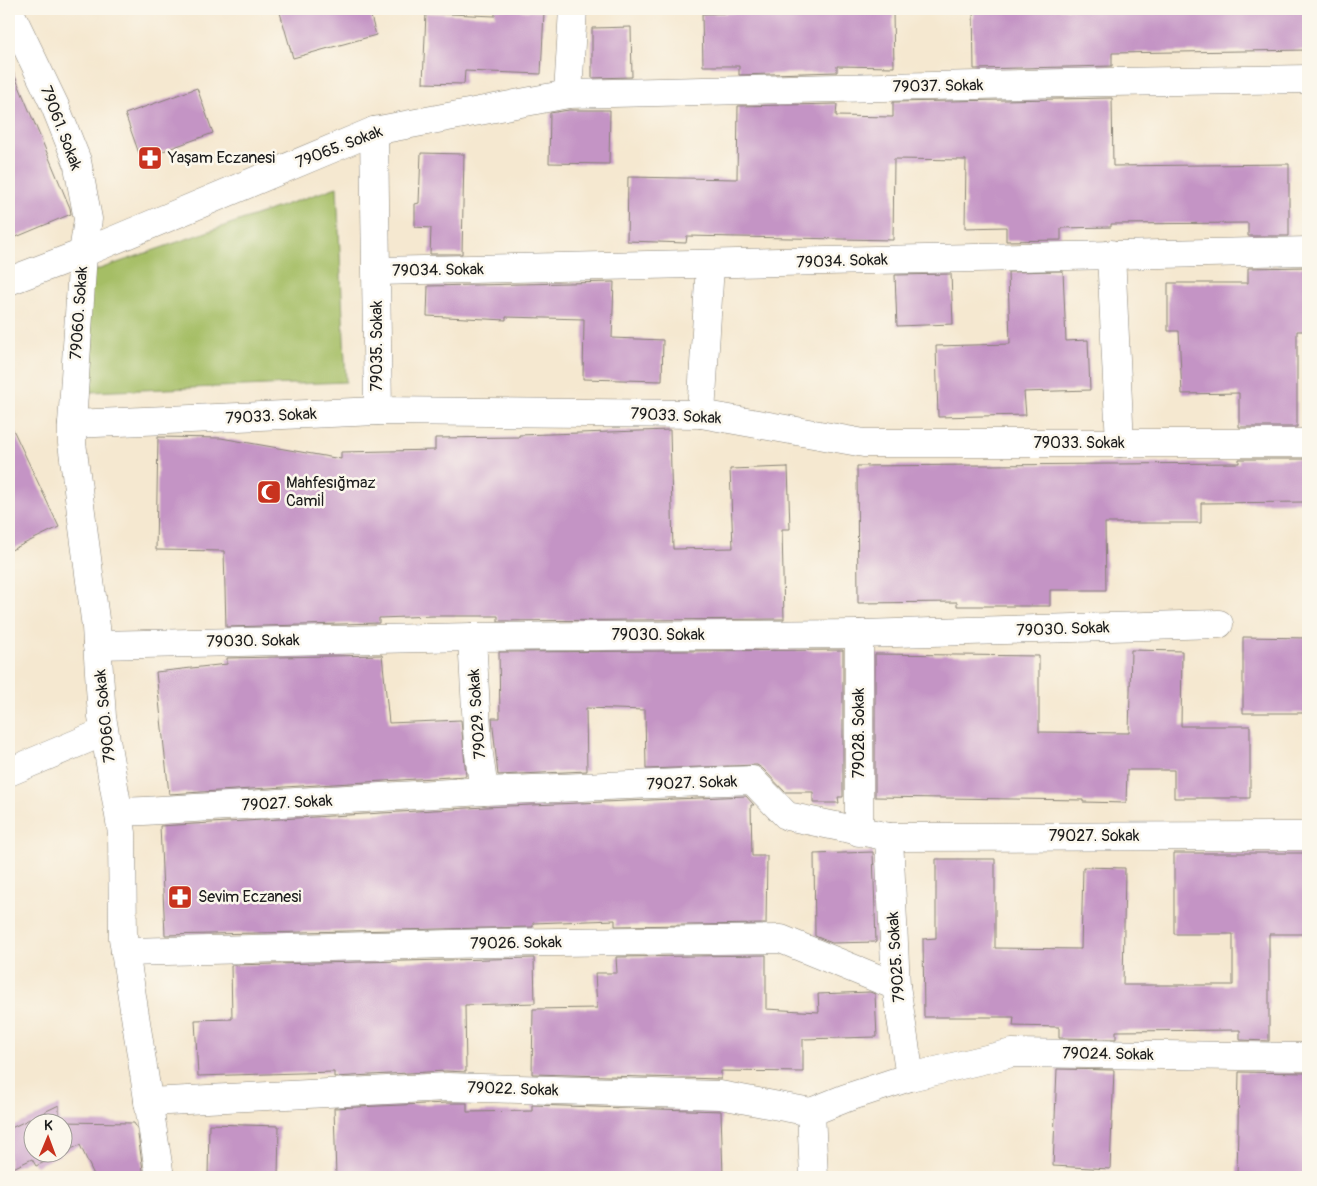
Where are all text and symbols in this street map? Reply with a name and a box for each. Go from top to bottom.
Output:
street label: 79037. Sokak [892,75,984,97]
street label: 79061. Sokak [36,83,86,173]
street label: 79065. Sokak [293,121,386,173]
pharmacy icon: Yaşam Eczanesi [137,145,163,171]
place label: Yaşam Eczanesi [167,148,275,168]
street label: 79034. Sokak [796,249,888,273]
street label: 79034. Sokak [392,259,484,281]
street label: 79060. Sokak [66,265,92,360]
street label: 79035. Sokak [367,300,387,391]
street label: 79033. Sokak [225,404,317,428]
street label: 79033. Sokak [630,404,722,428]
street label: 79033. Sokak [1033,433,1125,453]
place label: Mahfesığmaz Camiİ [286,473,376,511]
mosque icon: Mahfesığmaz Camiİ [256,479,282,505]
street label: 79030. Sokak [1016,617,1110,641]
street label: 79030. Sokak [611,625,705,645]
street label: 79030. Sokak [206,630,300,652]
street label: 79060. Sokak [90,668,120,764]
street label: 79029. Sokak [464,668,490,760]
street label: 79028. Sokak [849,688,869,778]
street label: 79027. Sokak [646,771,738,795]
street label: 79027. Sokak [241,791,333,815]
street label: 79027. Sokak [1049,826,1140,846]
pharmacy icon: Sevim Eczanesi [167,884,193,910]
place label: Sevim Eczanesi [198,887,301,907]
street label: 79025. Sokak [883,911,909,1003]
street label: 79026. Sokak [470,932,562,954]
street label: 79024. Sokak [1062,1043,1154,1065]
street label: 79022. Sokak [467,1077,559,1101]
north arrow [22,1114,72,1164]
text: K [44,1117,53,1134]

